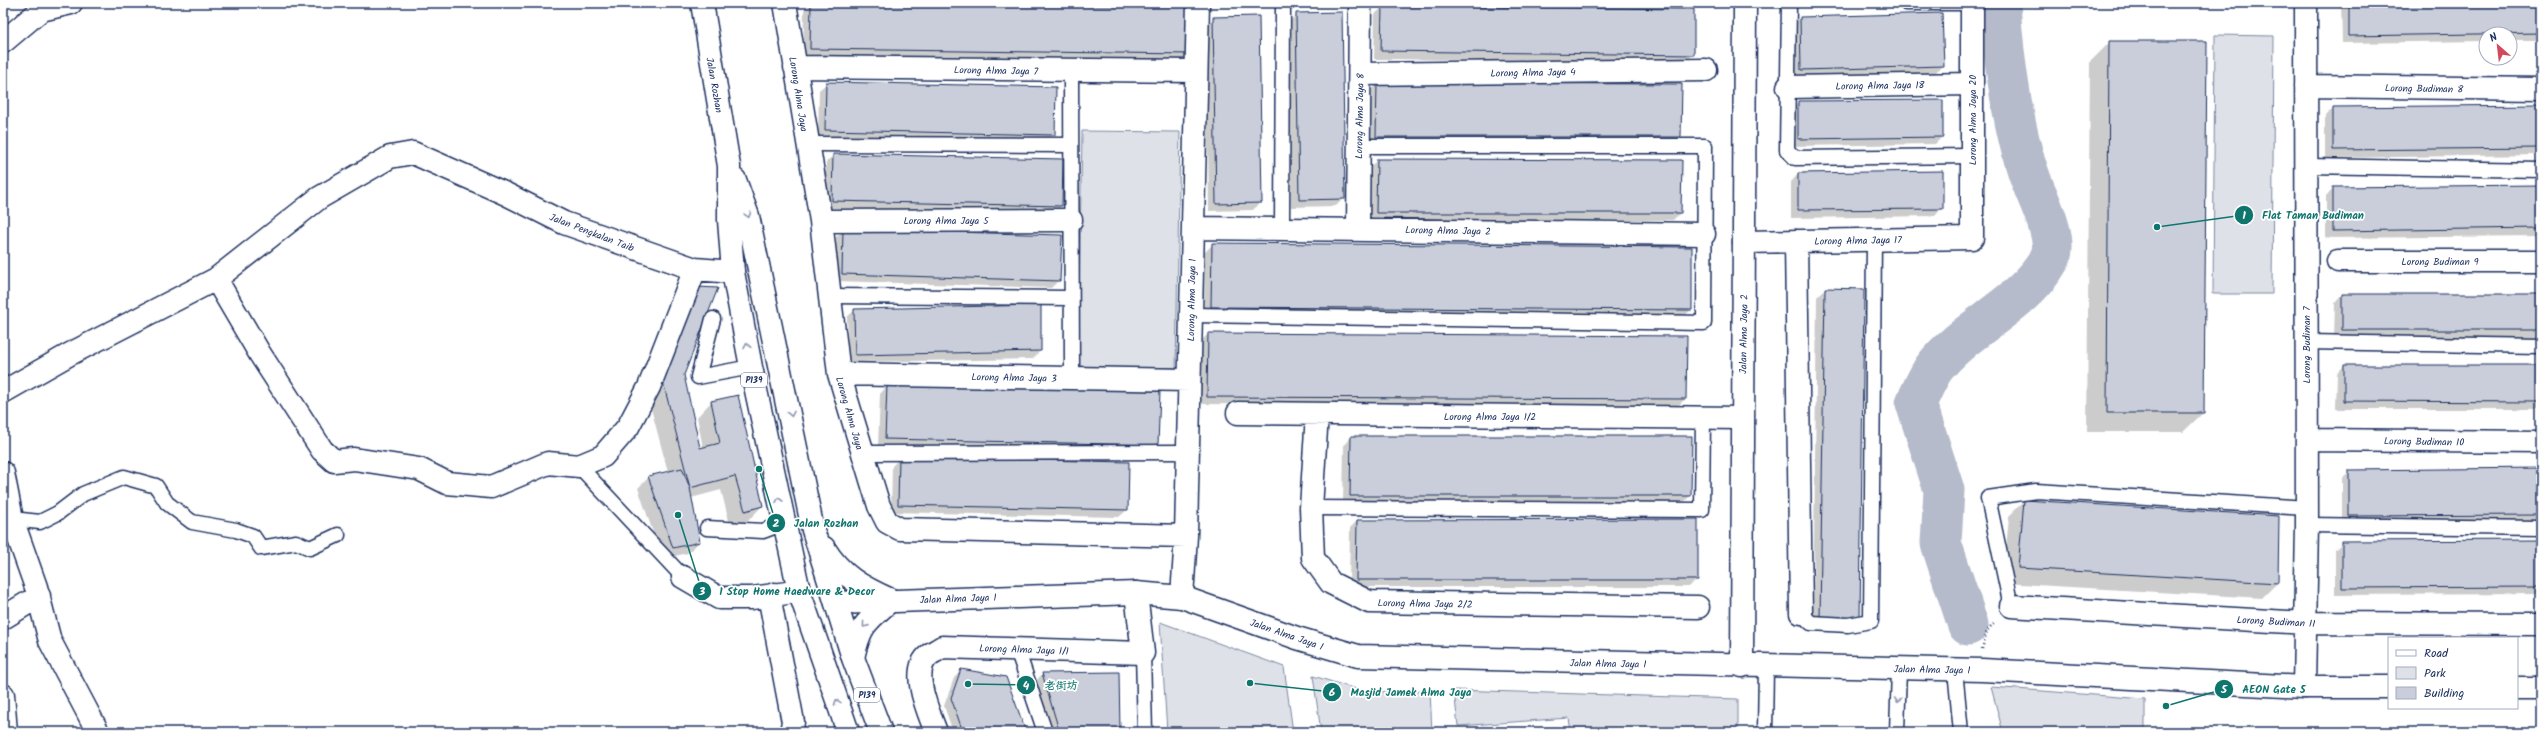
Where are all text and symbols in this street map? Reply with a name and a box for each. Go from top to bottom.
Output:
north arrow [2478,26,2518,66]
text: N [2486,28,2501,48]
street label: Lorong Alma Jaya [784,55,812,133]
street label: Jalan Rozhan [701,56,727,114]
street label: Lorong Alma Jaya 7 [954,62,1039,80]
street label: Lorong Alma Jaya 4 [1490,64,1576,82]
street label: Lorong Alma Jaya 8 [1351,72,1369,159]
street label: Lorong Alma Jaya 20 [1965,75,1981,165]
street label: Lorong Alma Jaya 18 [1835,77,1926,95]
street label: Lorong Budiman 8 [2385,80,2464,98]
callout: Flat Taman Budiman [2234,204,2372,227]
text: 1 [2242,206,2246,225]
text: Flat Taman Budiman [2262,207,2364,225]
street label: Jalan Pengkalan Taib [547,209,637,257]
one-way arrow [743,212,752,219]
street label: Lorong Alma Jaya 5 [903,213,989,229]
street label: Lorong Alma Jaya 2 [1405,222,1491,240]
street label: Lorong Alma Jaya 17 [1814,232,1902,250]
street label: Lorong Budiman 9 [2401,254,2479,270]
street label: Lorong Alma Jaya 1 [1183,258,1201,342]
street label: Jalan Alma Jaya 2 [1735,294,1753,374]
street label: Lorong Budiman 7 [2299,306,2315,384]
one-way arrow [743,343,751,349]
street label: Lorong Alma Jaya 3 [971,369,1057,387]
road number: P139 [741,373,767,387]
street label: Lorong Alma Jaya [831,375,867,452]
street label: Lorong Alma Jaya 1/2 [1444,409,1536,425]
one-way arrow [786,411,794,417]
street label: Lorong Budiman 10 [2384,433,2464,451]
one-way arrow [776,497,784,503]
callout: Jalan Rozhan [766,511,867,534]
text: 2 [773,514,780,533]
text: Jalan Rozhan [794,515,858,533]
callout: 1 Stop Home Haedware & Decor [692,580,883,603]
text: 3 [698,582,706,601]
text: 1 Stop Home Haedware & Decor [719,583,876,601]
street label: Jalan Alma Jaya 1 [919,590,997,608]
street label: Lorong Alma Jaya 2/2 [1377,595,1473,613]
street label: Lorong Budiman 11 [2236,612,2316,632]
street label: Jalan Alma Jaya 1 [1248,615,1326,655]
one-way arrow [863,621,870,628]
legend [2388,637,2518,709]
street label: Lorong Alma Jaya 1/1 [979,640,1069,660]
text: Road [2424,644,2449,663]
street label: Jalan Alma Jaya 1 [1569,655,1647,673]
street label: Jalan Alma Jaya 1 [1893,661,1971,679]
text: Park [2424,664,2446,683]
callout: 老街坊 [1016,674,1085,697]
text: 4 [1023,676,1030,695]
text: 老街坊 [1045,677,1078,695]
callout: AEON Gate 5 [2214,678,2313,701]
callout: Masjid Jamek Alma Jaya [1322,680,1479,703]
text: 5 [2220,680,2228,699]
text: AEON Gate 5 [2242,681,2307,699]
text: 6 [1329,683,1336,702]
text: Masjid Jamek Alma Jaya [1351,684,1472,702]
text: Building [2424,684,2464,703]
road number: P139 [854,688,880,702]
one-way arrow [1894,697,1902,703]
one-way arrow [834,698,842,705]

